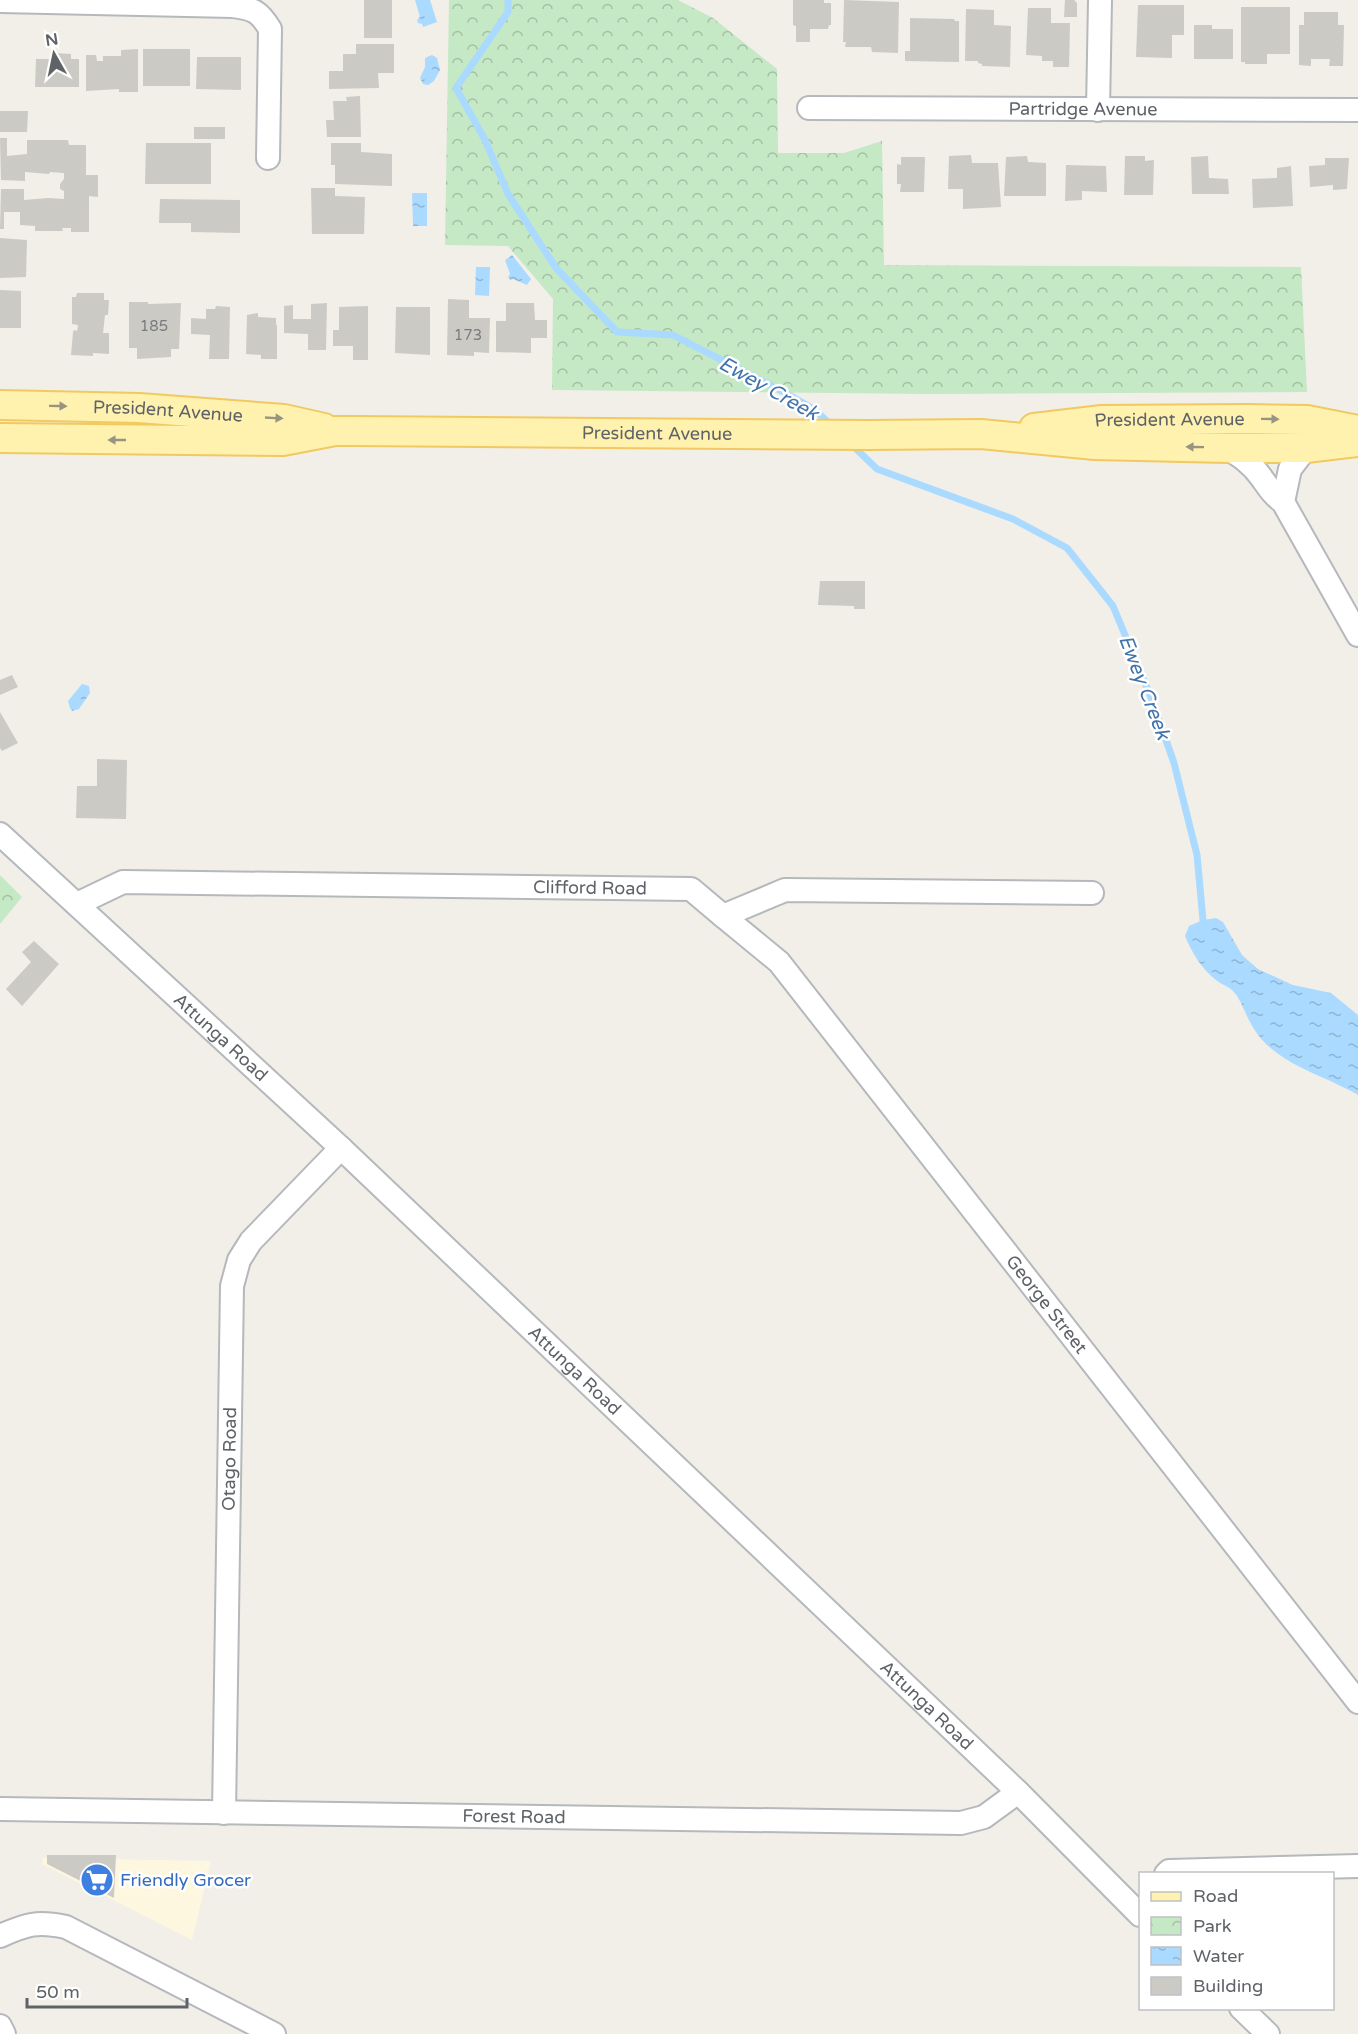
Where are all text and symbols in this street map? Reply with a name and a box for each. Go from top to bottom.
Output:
north arrow [24,24,84,84]
text: N [44,29,60,51]
street label: Partridge Avenue [1008,98,1158,120]
house number: 185 [140,317,168,335]
house number: 173 [454,326,482,344]
water label: Ewey Creek [715,352,824,427]
street label: President Avenue [93,396,244,427]
one-way arrow [49,401,68,411]
street label: President Avenue [1093,408,1245,432]
one-way arrow [265,414,284,423]
one-way arrow [1260,415,1279,424]
street label: President Avenue [582,422,732,445]
one-way arrow [108,435,127,445]
one-way arrow [1185,442,1204,452]
water label: Ewey Creek [1113,632,1176,745]
street label: Clifford Road [533,876,647,899]
street label: Attunga Road [169,988,272,1086]
street label: George Street [1001,1251,1092,1358]
street label: Attunga Road [524,1321,626,1420]
street label: Otago Road [218,1407,241,1511]
street label: Attunga Road [876,1656,978,1755]
street label: Forest Road [462,1805,566,1828]
supermarket icon: Friendly Grocer [79,1862,115,1898]
place label: Friendly Grocer [120,1869,251,1891]
legend [1139,1872,1334,2010]
text: Road [1193,1885,1238,1907]
text: Park [1193,1915,1232,1937]
text: Water [1193,1945,1244,1967]
scale bar [27,1971,188,2009]
text: Building [1193,1975,1263,1997]
text: 50 m [36,1981,80,2003]

